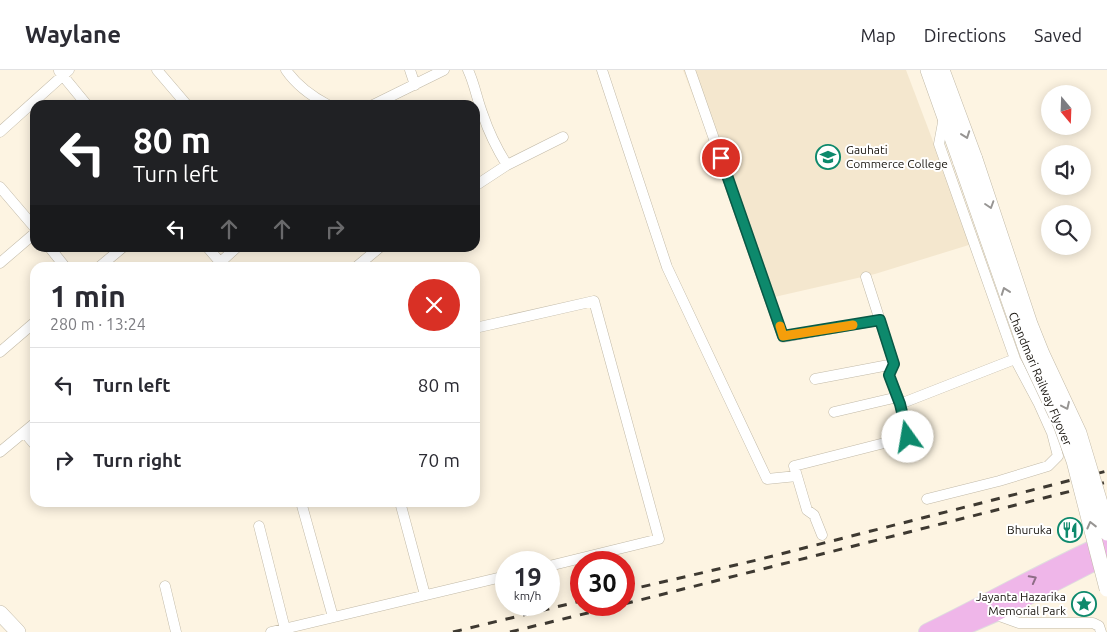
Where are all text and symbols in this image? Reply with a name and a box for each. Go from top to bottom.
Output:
text: Waylane [25,21,121,48]
text: Map [860,25,896,45]
text: Directions [924,25,1006,45]
text: Saved [1034,25,1082,45]
north arrow [1041,85,1091,135]
map controls [1041,85,1091,255]
icon: left [50,120,115,185]
text: 80 m [133,120,211,160]
one-way arrow [960,130,970,138]
pin [700,137,742,179]
place label: Gauhati Commerce College [846,143,948,170]
icon: arrive [707,144,735,172]
school or university icon: Gauhati Commerce College [815,144,841,170]
button: sound [1041,145,1091,195]
text: Turn left [133,161,218,186]
one-way arrow [985,200,995,209]
button: search [1041,205,1091,255]
icon: left [162,215,190,243]
icon: ahead [215,215,243,243]
icon: ahead [268,215,296,243]
icon: right [321,215,349,243]
text: 1 min [50,279,126,313]
button: close [408,279,460,331]
one-way arrow [1001,287,1011,296]
street label: Chandmari Railway Flyover [1006,310,1075,448]
text: 280 m · 13:24 [50,315,146,333]
icon: left [50,371,78,399]
text: Turn left [93,374,171,396]
text: 80 m [418,374,460,396]
one-way arrow [1060,401,1070,410]
position arrow [881,410,933,462]
icon: right [50,446,78,474]
text: Turn right [93,449,181,471]
text: 70 m [418,449,460,471]
restaurant icon: Bhuruka [1057,517,1083,543]
one-way arrow [1086,521,1097,530]
place label: Bhuruka [1007,523,1052,536]
speed limit sign: 30 [570,551,635,616]
text: 19 [513,563,542,591]
one-way arrow [1028,575,1037,585]
text: km/h [514,589,541,602]
place label: Jayanta Hazarika Memorial Park [976,590,1066,617]
place icon: Jayanta Hazarika Memorial Park [1071,591,1097,617]

